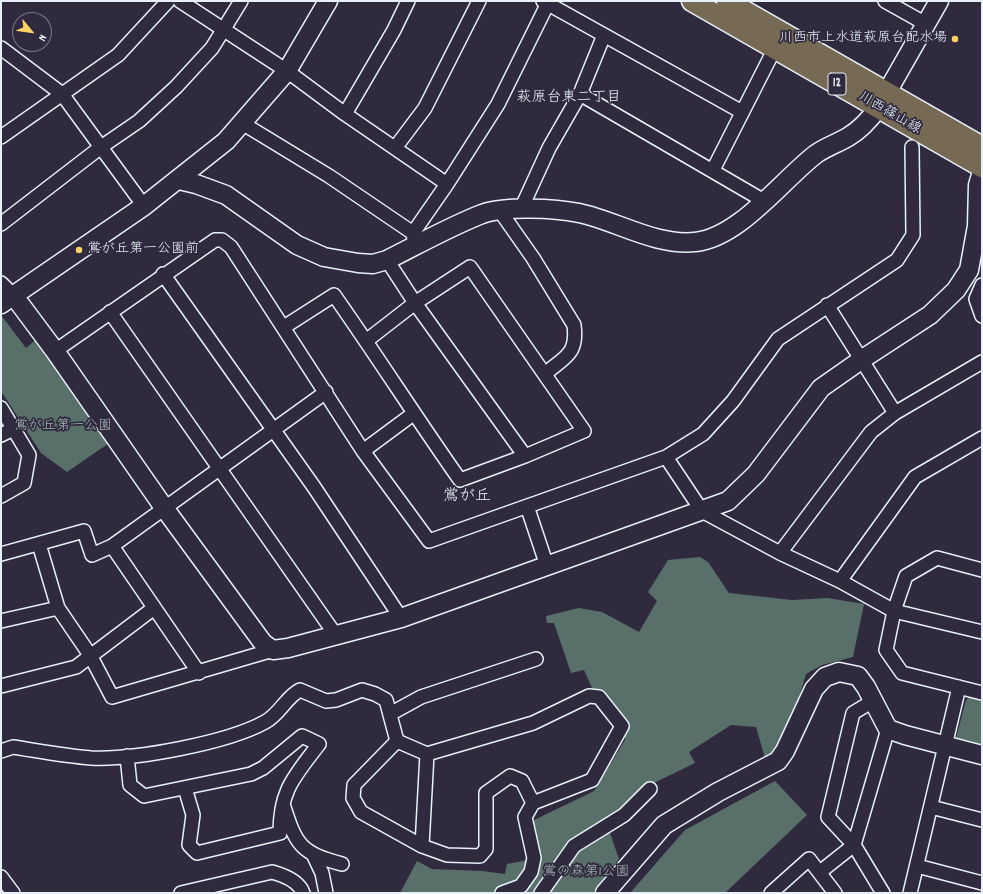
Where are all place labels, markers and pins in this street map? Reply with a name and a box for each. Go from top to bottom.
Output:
place label: 川西市上水道萩原台配水場 [779,31,947,47]
marker: 川西市上水道萩原台配水場 [950,34,960,44]
place label: 鴬が丘第一公園前 [87,242,199,258]
marker: 鴬が丘第一公園前 [74,245,84,255]

